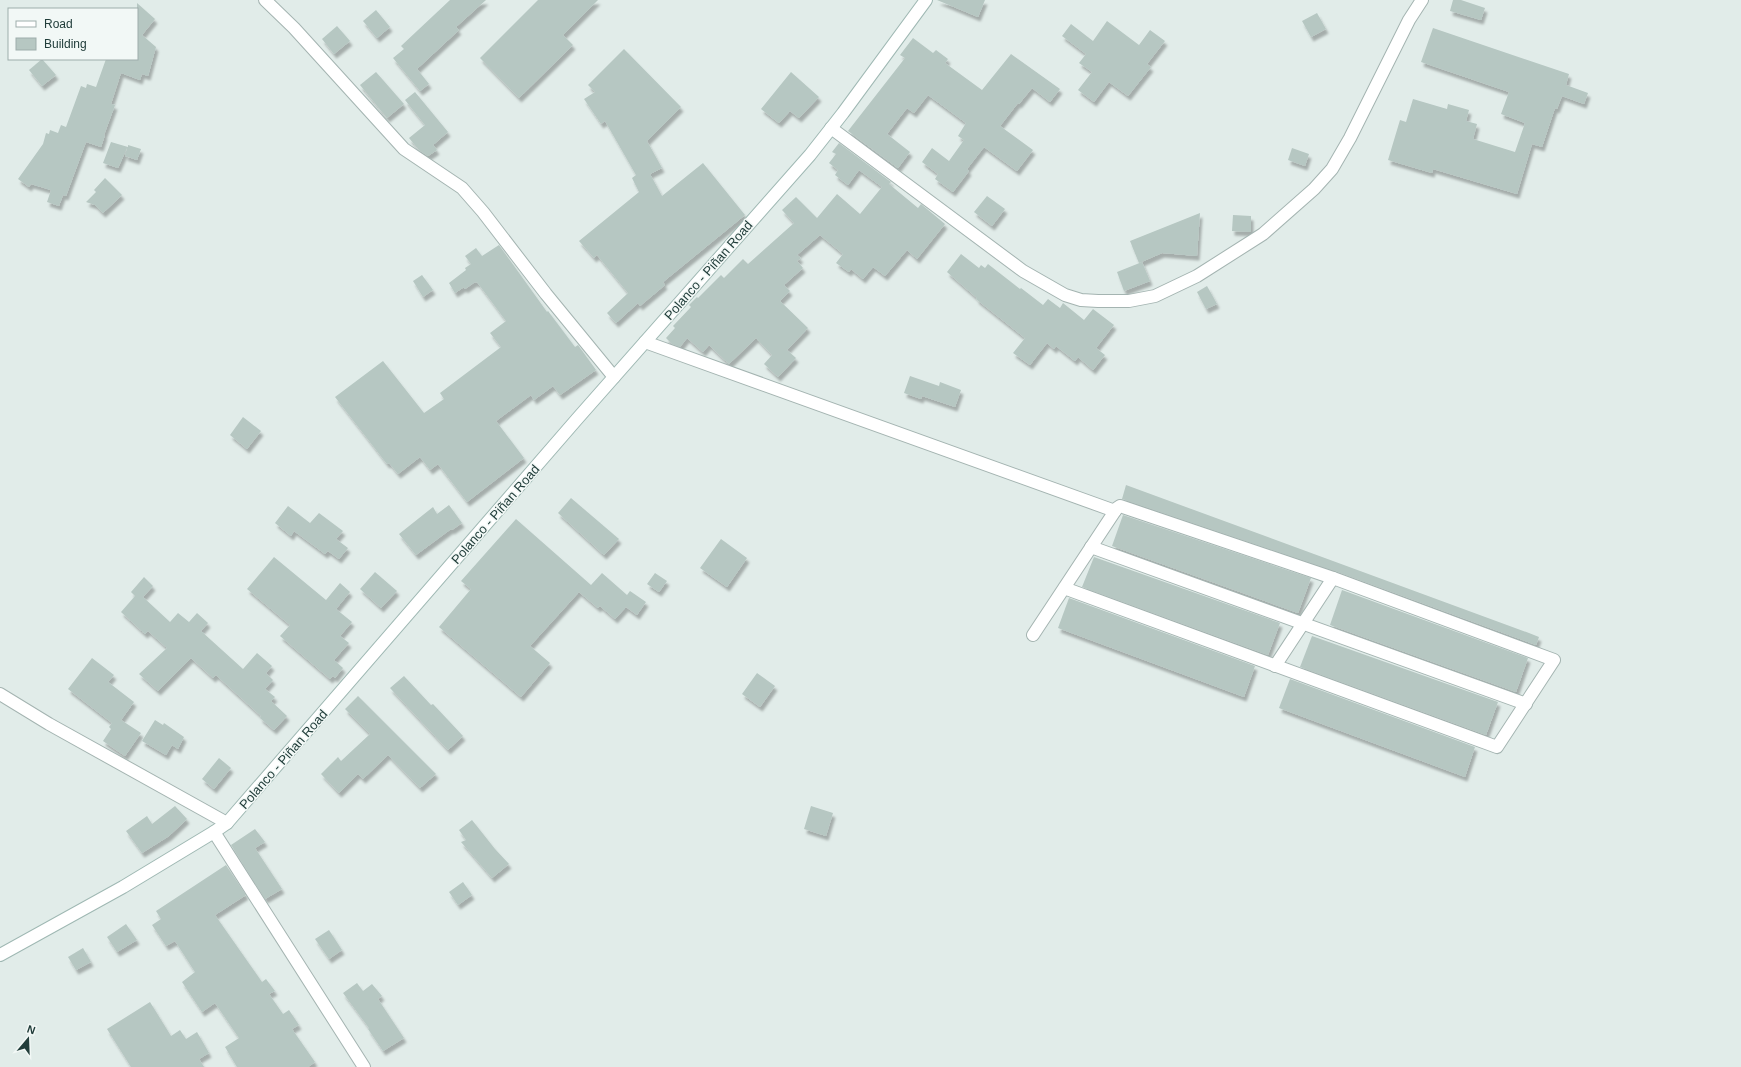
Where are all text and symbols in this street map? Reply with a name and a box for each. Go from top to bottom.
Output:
legend [8,8,138,60]
text: Road [44,17,73,31]
text: Building [44,37,87,51]
street label: Polanco - Piñan Road [661,218,756,323]
street label: Polanco - Piñan Road [448,462,543,567]
street label: Polanco - Piñan Road [236,707,331,812]
north arrow [8,1019,48,1059]
text: N [26,1023,37,1037]

